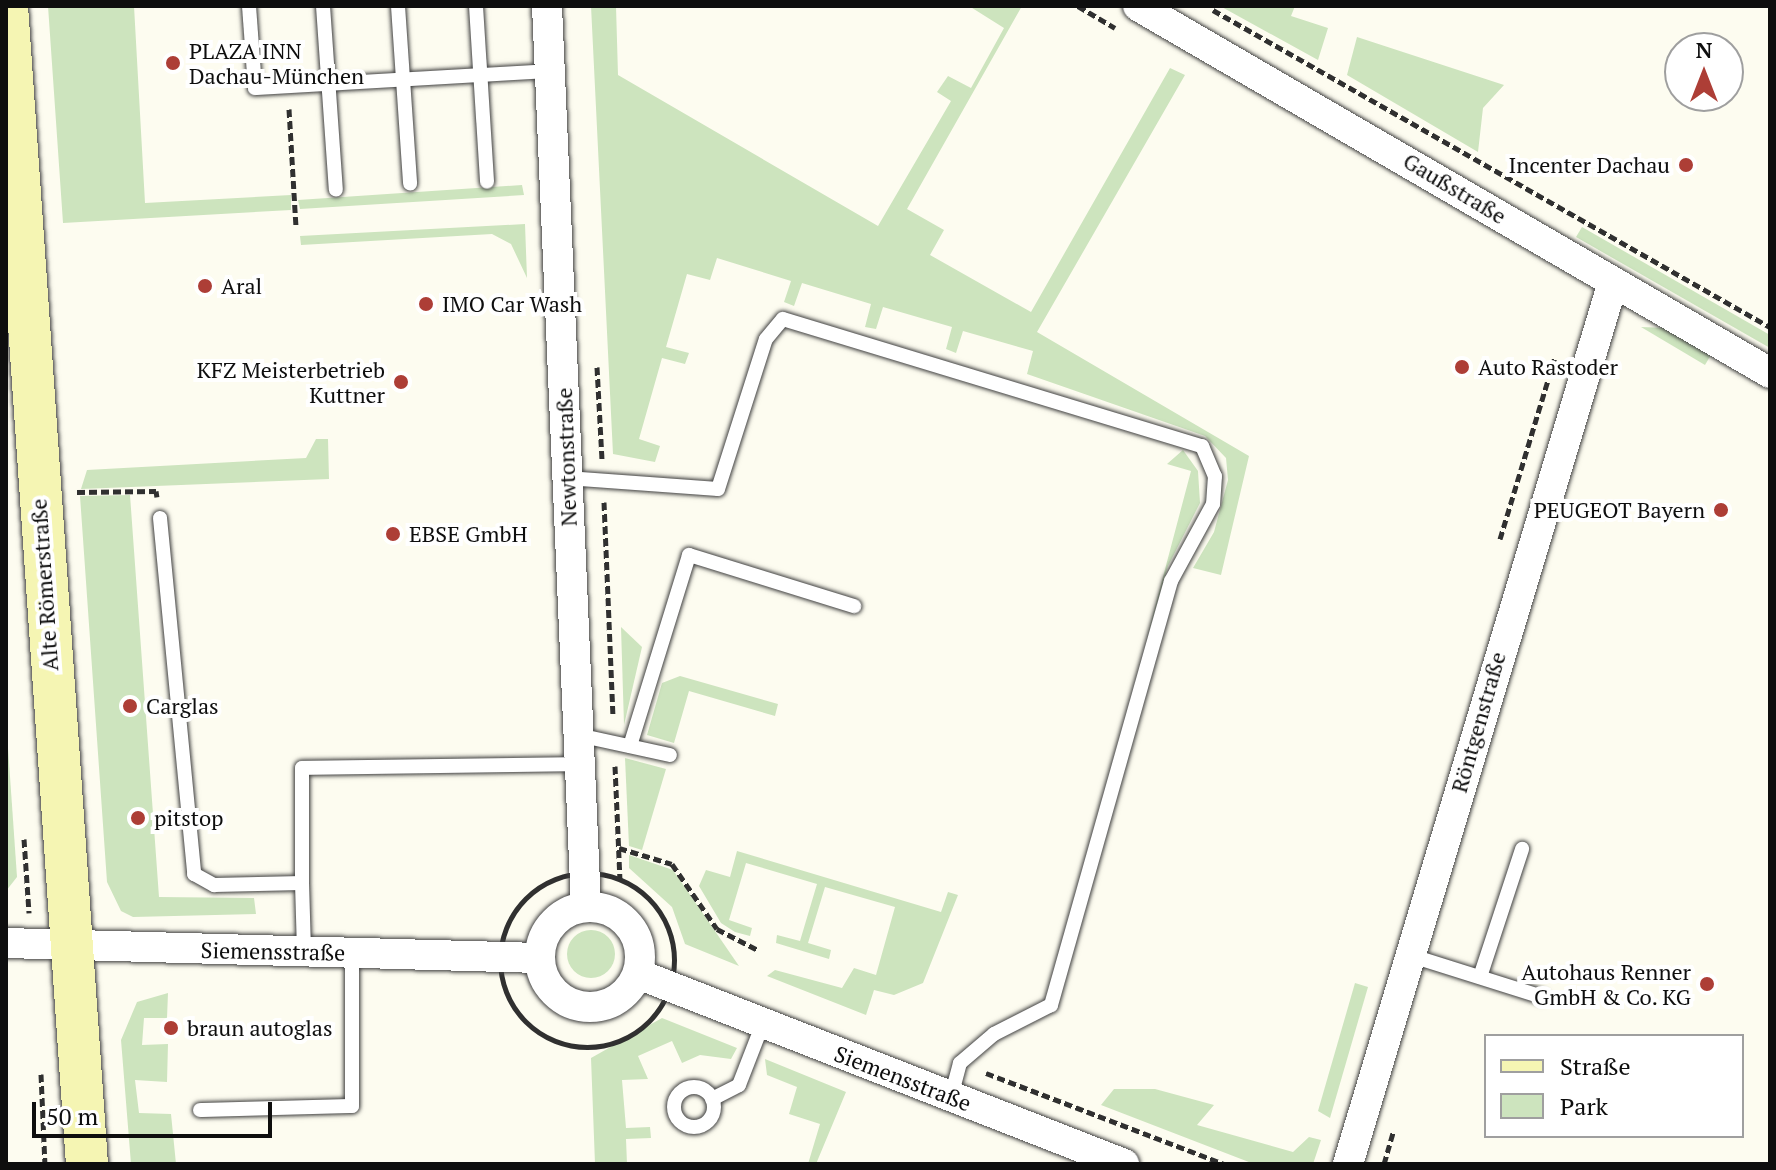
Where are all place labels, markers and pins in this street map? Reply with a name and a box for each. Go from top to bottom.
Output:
place label: PLAZA INN Dachau-München [189,37,364,88]
marker: PLAZA INN Dachau-München [164,54,182,72]
place label: Incenter Dachau [1509,152,1670,178]
marker: Incenter Dachau [1677,156,1695,174]
place label: Aral [221,273,262,299]
marker: Aral [196,277,214,295]
place label: IMO Car Wash [442,291,582,317]
marker: IMO Car Wash [417,295,435,313]
place label: Auto Rastoder [1478,354,1618,380]
place label: KFZ Meisterbetrieb Kuttner [197,356,385,408]
marker: Auto Rastoder [1453,358,1471,376]
marker: KFZ Meisterbetrieb Kuttner [392,373,410,391]
place label: PEUGEOT Bayern [1534,497,1705,523]
marker: PEUGEOT Bayern [1712,501,1730,519]
place label: EBSE GmbH [409,521,527,547]
marker: EBSE GmbH [384,525,402,543]
place label: Carglas [146,693,219,719]
marker: Carglas [121,697,139,715]
place label: pitstop [154,805,224,831]
marker: pitstop [129,809,147,827]
place label: Autohaus Renner GmbH & Co. KG [1521,958,1691,1010]
marker: Autohaus Renner GmbH & Co. KG [1698,975,1716,993]
place label: braun autoglas [187,1015,332,1041]
marker: braun autoglas [162,1019,180,1037]

